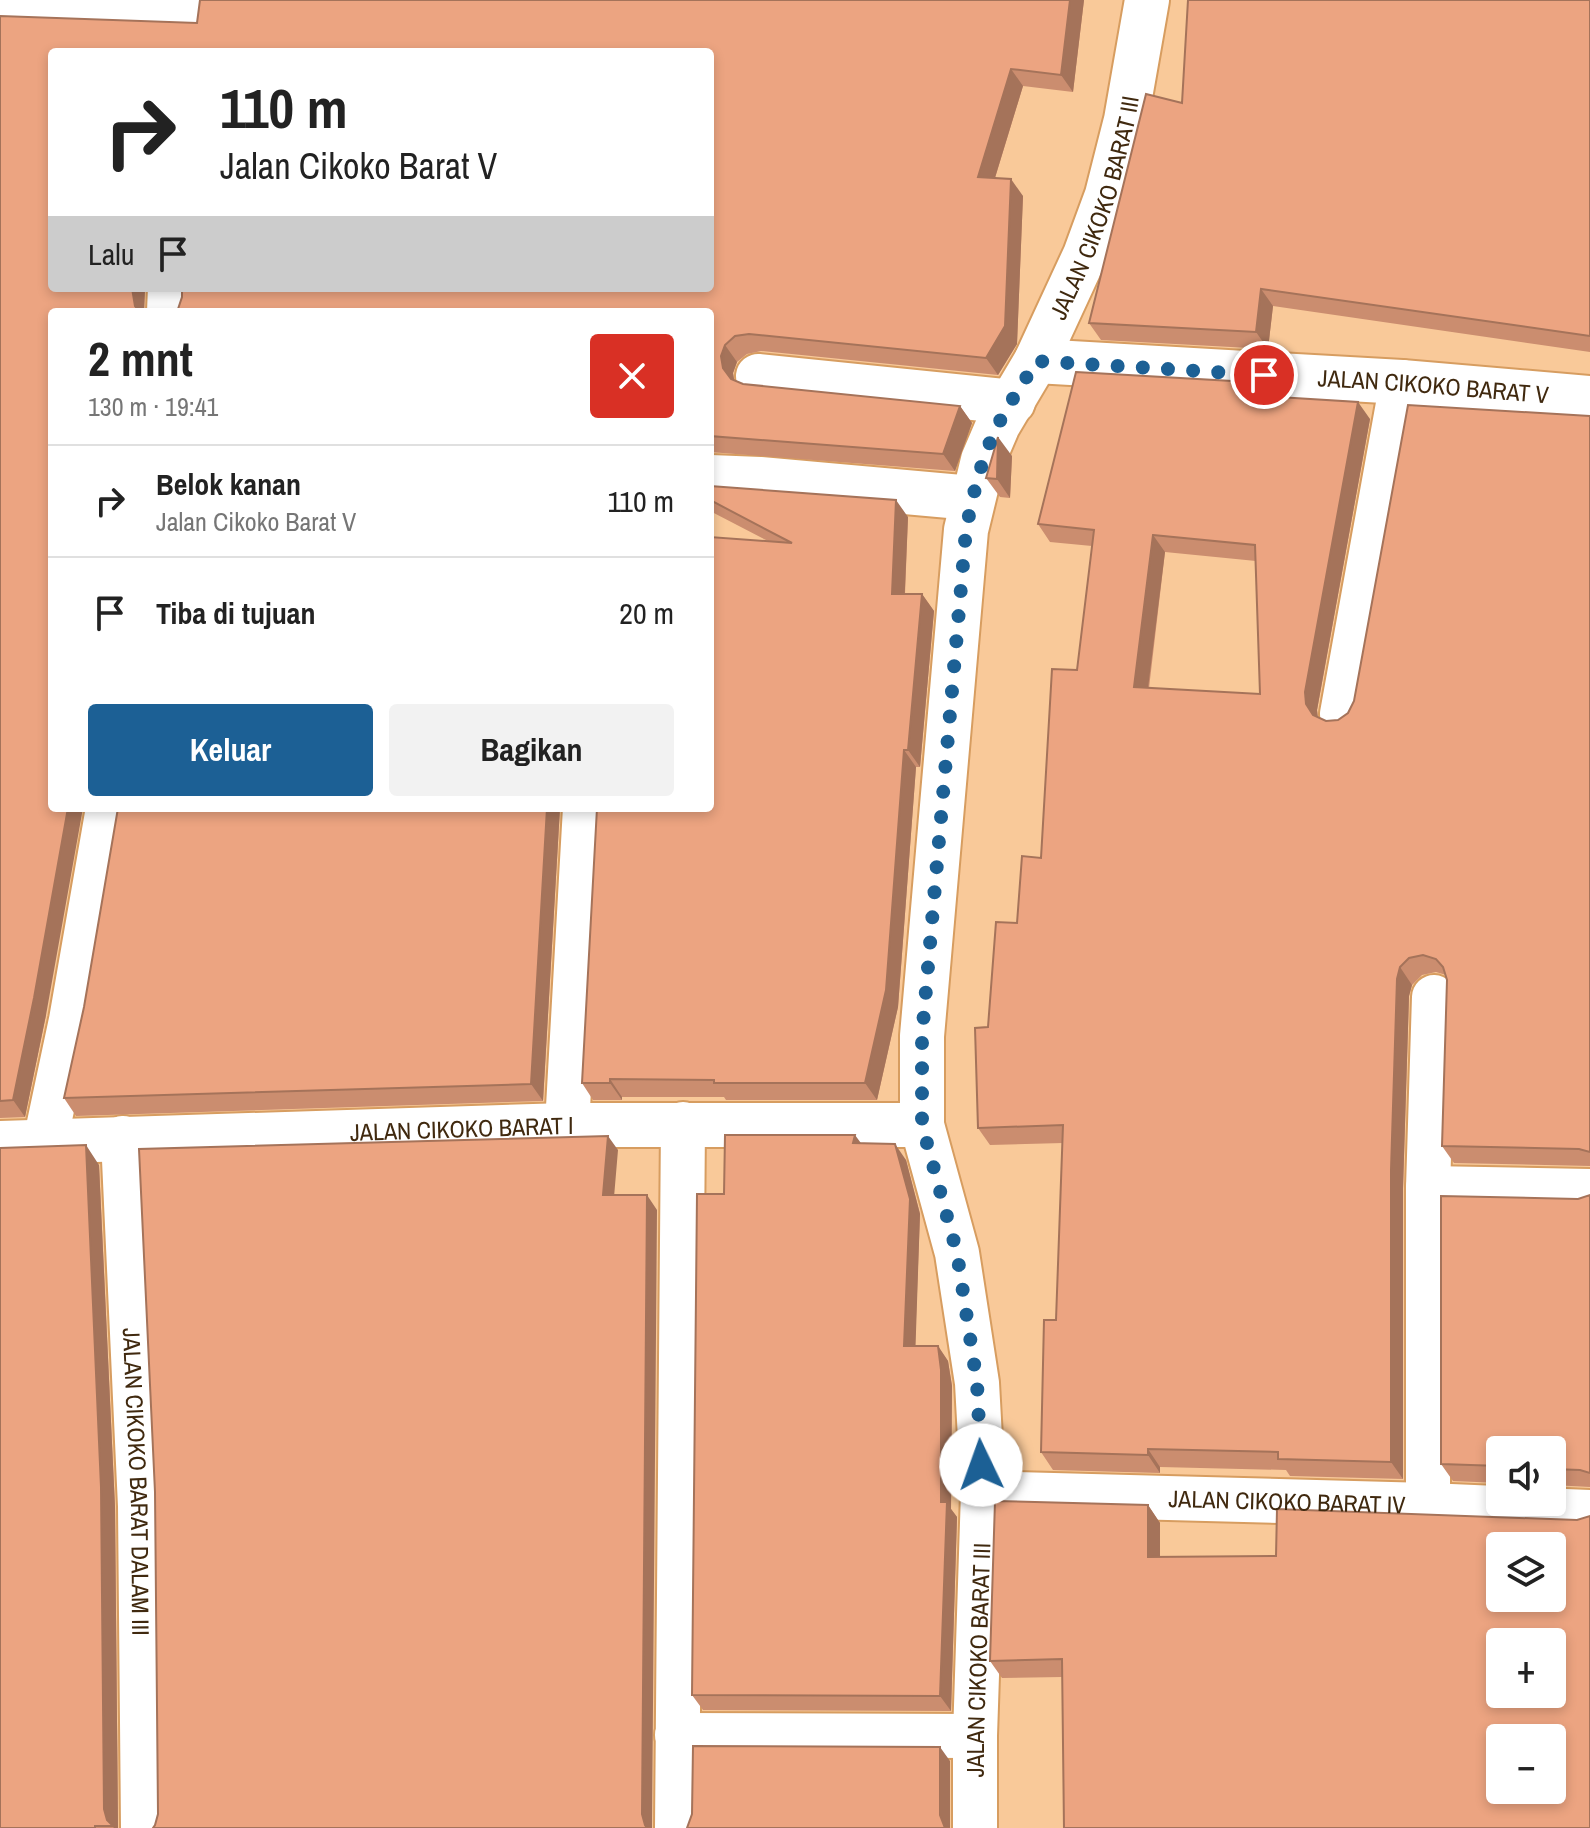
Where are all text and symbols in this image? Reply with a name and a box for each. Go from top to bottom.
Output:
text: 110 m [220,70,348,145]
icon: right [88,80,192,184]
street label: JALAN CIKOKO BARAT III [1041,93,1146,324]
text: Jalan Cikoko Barat V [220,142,497,190]
icon: arrive [151,232,195,276]
text: Lalu [88,234,135,274]
text: 2 mnt [88,326,193,391]
button: close [590,334,674,418]
pin [1230,341,1298,409]
icon: arrive [1242,353,1286,397]
street label: JALAN CIKOKO BARAT V [1317,361,1550,410]
text: 130 m · 19:41 [88,389,218,424]
text: Belok kanan [156,464,301,504]
icon: right [88,479,132,523]
text: 110 m [607,481,674,521]
text: Jalan Cikoko Barat V [156,504,356,539]
icon: arrive [88,591,132,635]
text: Tiba di tujuan [156,593,316,633]
text: 20 m [619,593,674,633]
button: Keluar [88,704,373,796]
button: Bagikan [389,704,674,796]
street label: JALAN CIKOKO BARAT I [349,1109,574,1148]
street label: JALAN CIKOKO BARAT DALAM III [116,1327,157,1636]
position arrow [939,1423,1023,1507]
map controls [1486,1436,1566,1804]
button: sound [1486,1436,1566,1516]
street label: JALAN CIKOKO BARAT IV [1168,1482,1406,1520]
button: layers [1486,1532,1566,1612]
street label: JALAN CIKOKO BARAT III [959,1542,997,1777]
button: + [1486,1628,1566,1708]
button: − [1486,1724,1566,1804]

